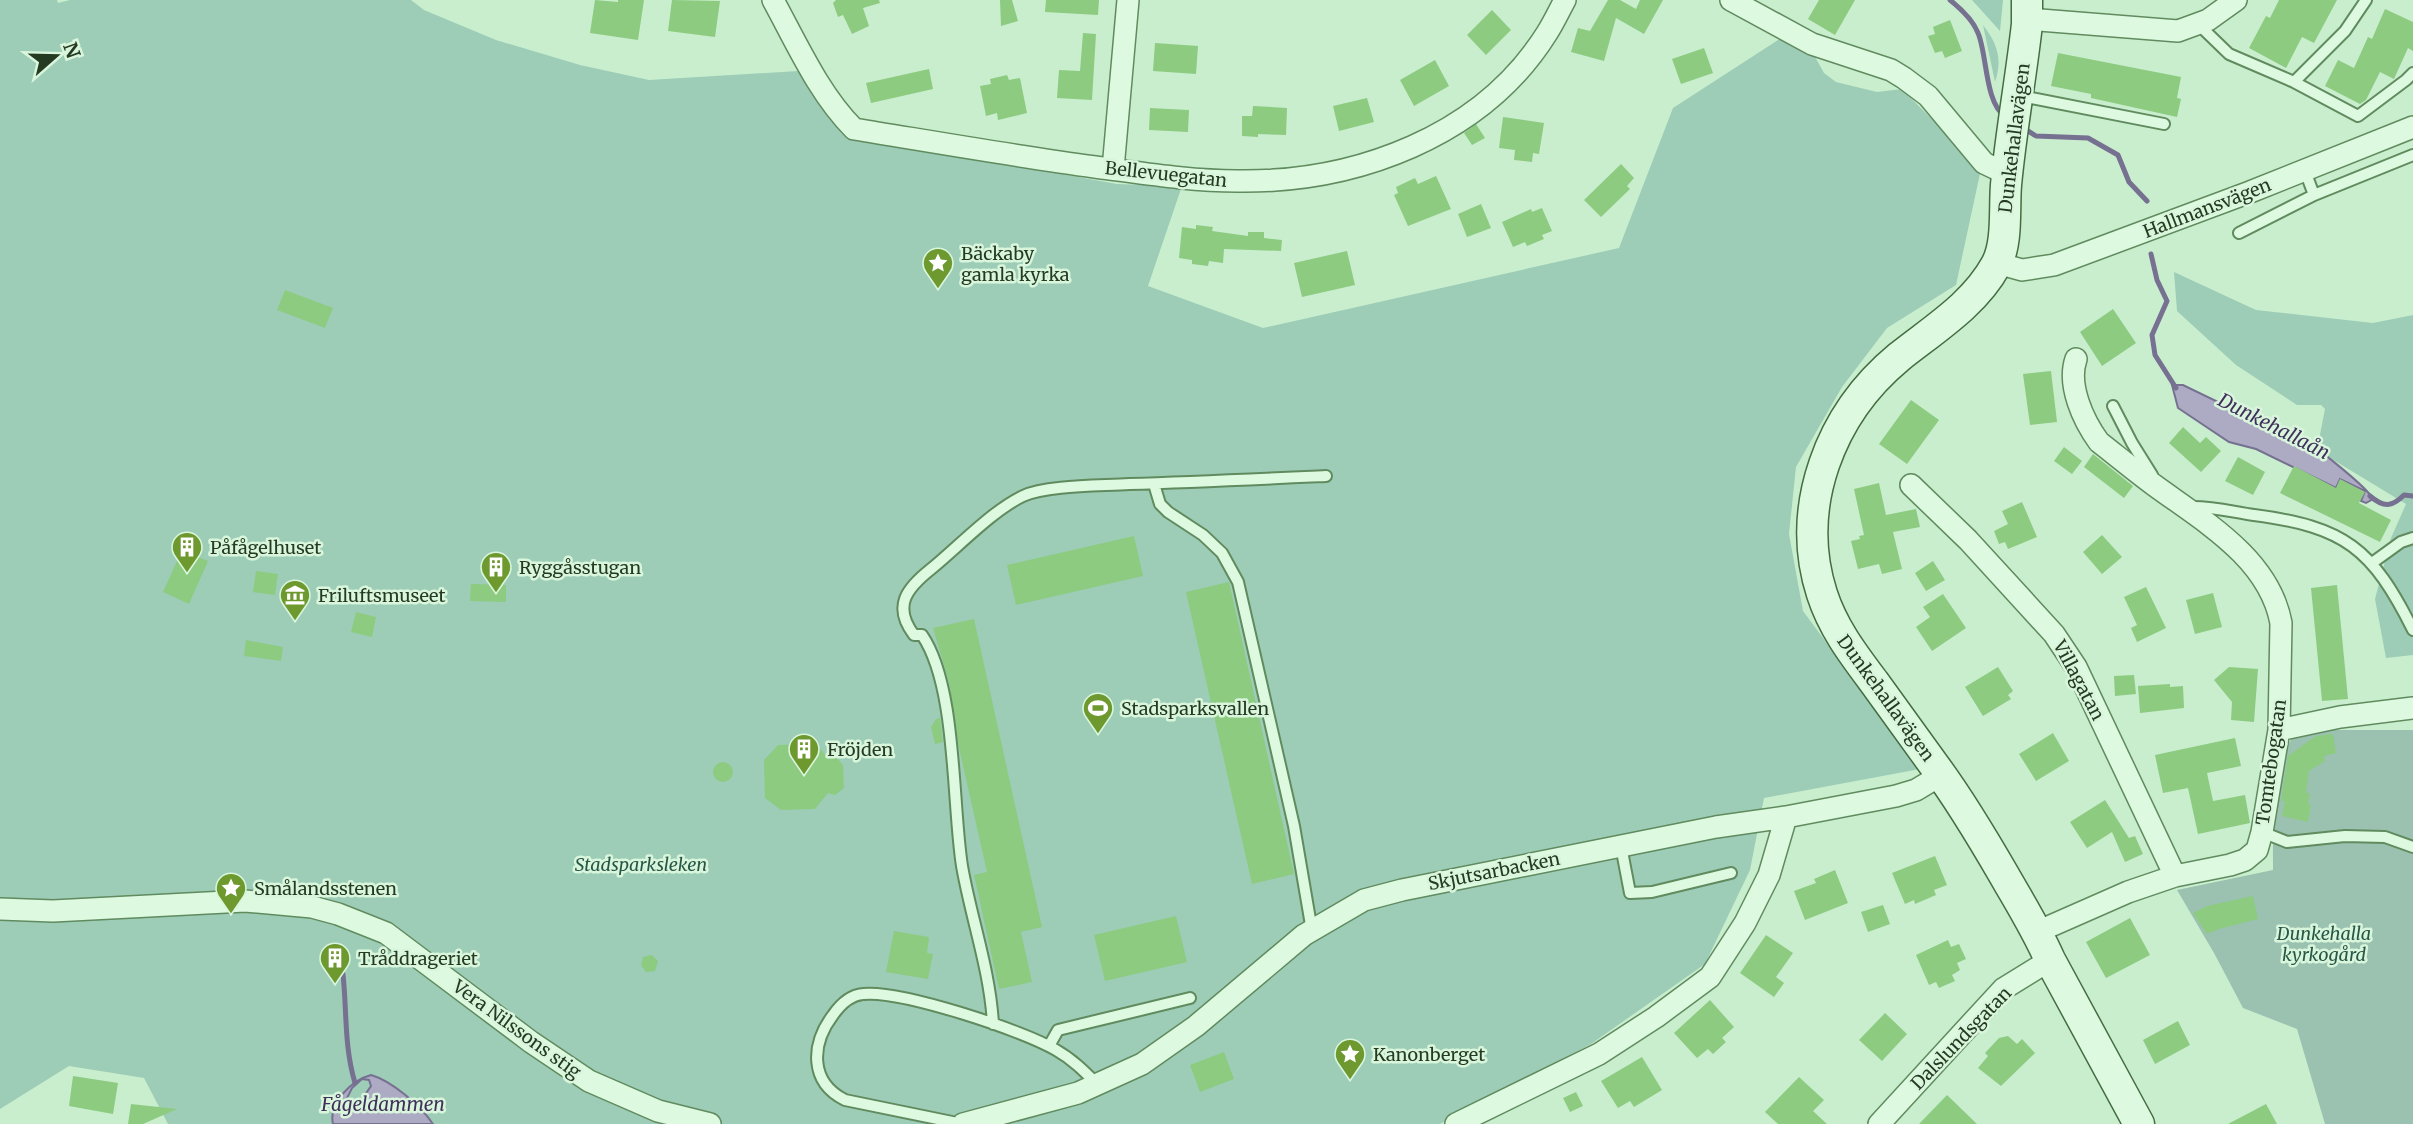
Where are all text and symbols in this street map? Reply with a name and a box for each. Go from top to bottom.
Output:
north arrow [21,21,91,91]
text: N [58,39,86,61]
street label: Dunkehallavägen [1993,62,2035,214]
street label: Bellevuegatan [1104,156,1228,192]
street label: Hallmansvägen [2140,173,2274,243]
place label: Bäckaby gamla kyrka [961,242,1070,286]
place icon: Bäckaby gamla kyrka [921,246,955,290]
water label: Dunkehallaån [2213,387,2334,464]
building icon: Påfågelhuset [170,530,204,574]
place label: Påfågelhuset [210,536,321,559]
building icon: Ryggåsstugan [479,550,513,594]
place label: Ryggåsstugan [519,556,641,579]
museum icon: Friluftsmuseet [278,578,312,622]
place label: Friluftsmuseet [318,584,446,607]
street label: Dunkehallavägen [1832,630,1940,766]
street label: Villagatan [2048,635,2110,724]
sports icon: Stadsparksvallen [1081,691,1115,735]
place label: Stadsparksvallen [1121,697,1269,720]
street label: Tomtebogatan [2251,698,2291,826]
building icon: Fröjden [787,732,821,776]
place label: Fröjden [827,738,893,761]
street label: Skjutsarbacken [1426,847,1562,895]
park label: Stadsparksleken [575,853,707,876]
place icon: Smålandsstenen [214,871,248,915]
place label: Smålandsstenen [254,877,397,900]
park label: Dunkehalla kyrkogård [2276,922,2371,966]
building icon: Tråddrageriet [318,941,352,985]
place label: Tråddrageriet [358,947,478,970]
street label: Vera Nilssons stig [448,974,586,1083]
street label: Dalslundsgatan [1906,982,2016,1094]
place icon: Kanonberget [1333,1037,1367,1081]
place label: Kanonberget [1373,1043,1485,1066]
water label: Fågeldammen [320,1092,445,1116]

